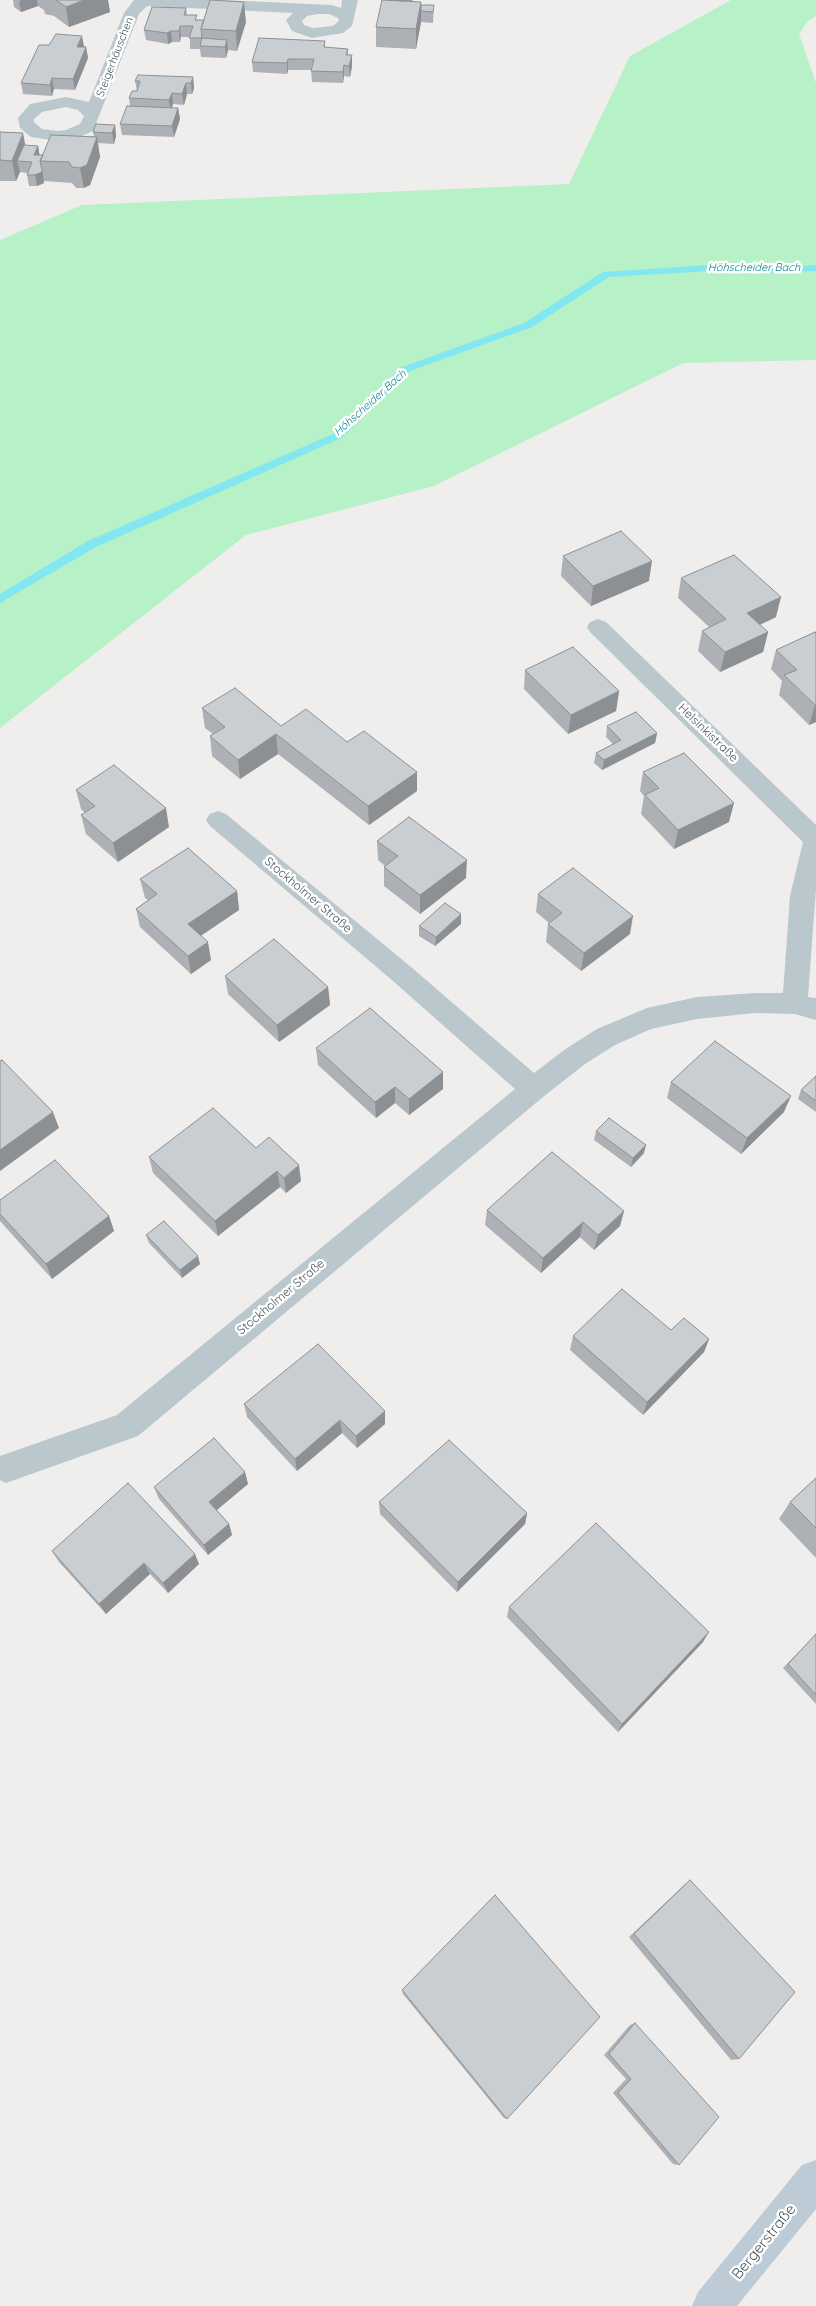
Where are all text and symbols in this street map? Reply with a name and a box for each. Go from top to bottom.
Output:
street label: Steigerhäuschen [94,15,136,99]
water label: Höhscheider Bach [708,261,800,275]
water label: Höhscheider Bach [331,367,409,439]
street label: Helsinkistraße [675,701,741,765]
street label: Stockholmer Straße [261,854,355,936]
street label: Stockholmer Straße [234,1256,328,1338]
street label: Bergerstraße [728,2201,800,2283]

